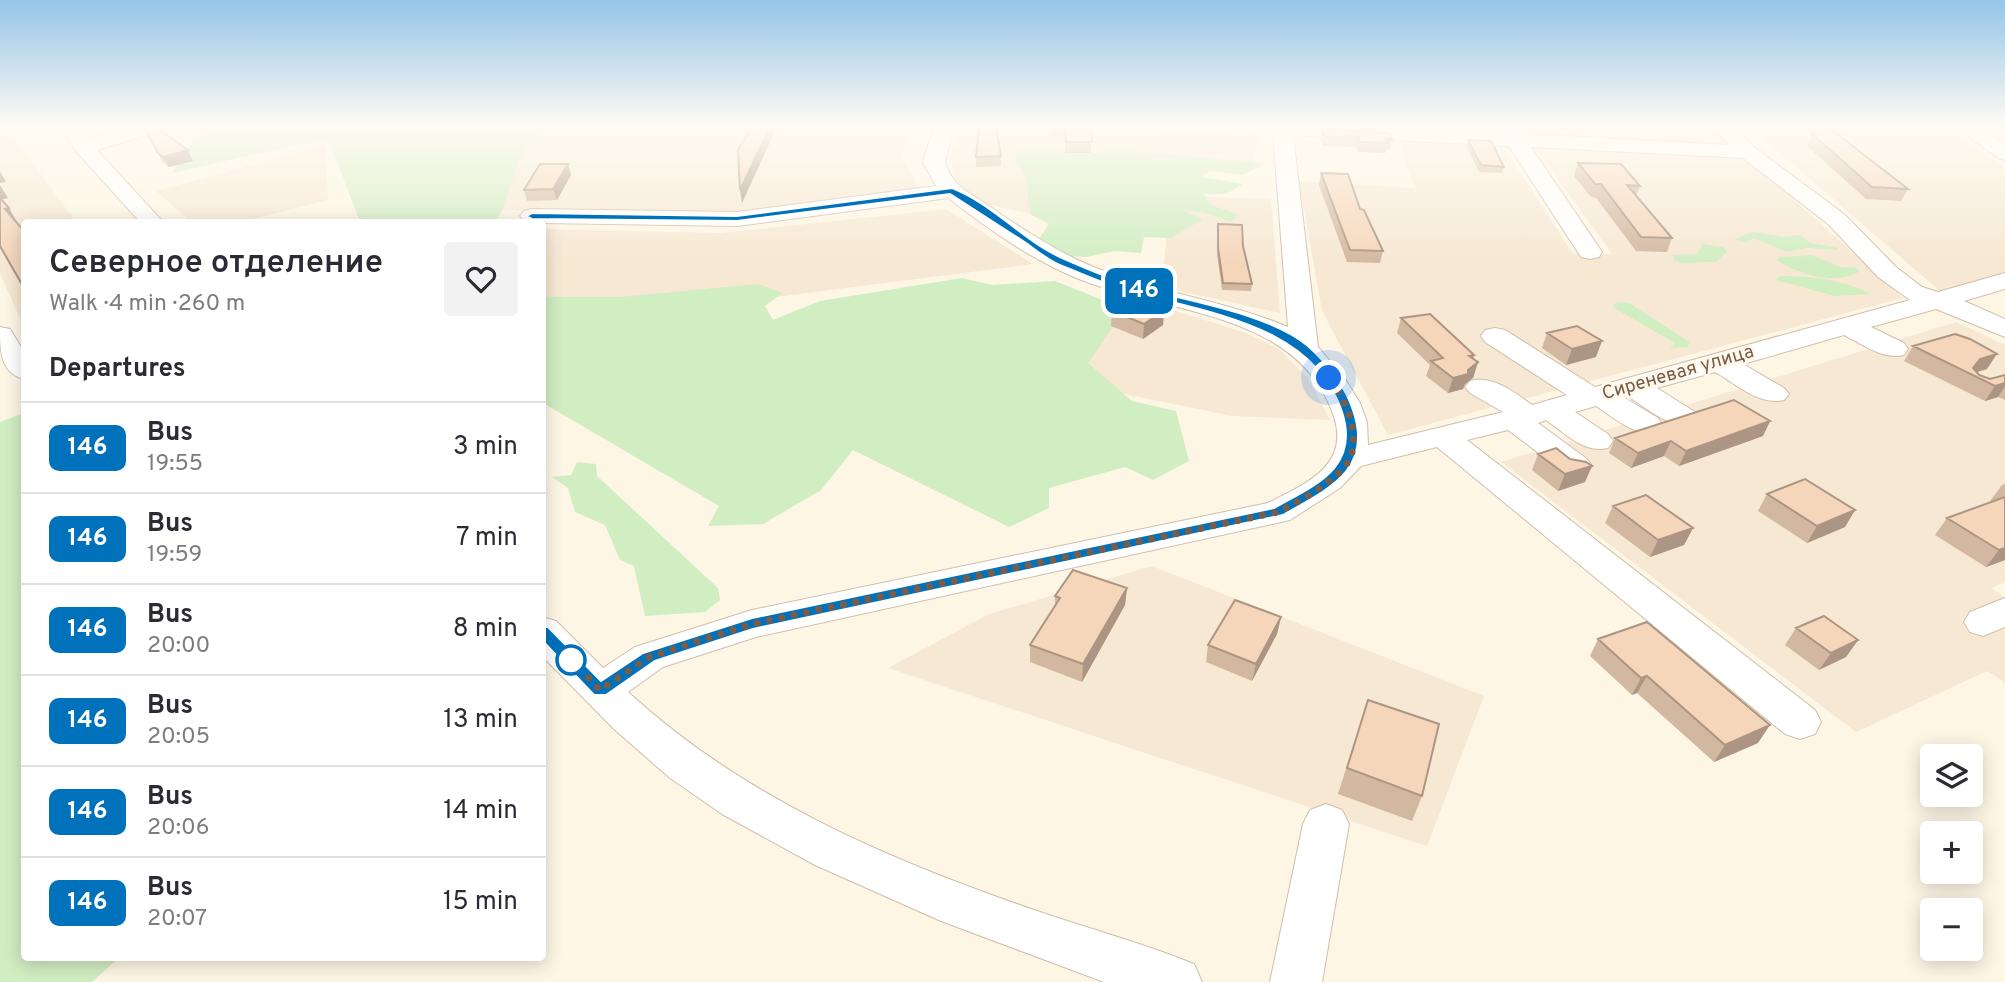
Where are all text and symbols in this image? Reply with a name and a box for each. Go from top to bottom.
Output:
button: heart [444,242,518,316]
text: Северное отделение [49,243,383,285]
line badge: 146 [1099,268,1179,314]
text: 146 [1119,276,1159,306]
text: Walk · 4 min · 260 m [49,290,245,319]
street label: Сиреневая улица [1599,340,1757,406]
text: Departures [49,353,186,386]
your location [1311,360,1346,395]
text: Bus [147,417,193,450]
text: 3 min [453,431,518,464]
text: 146 [68,433,107,463]
text: 19:55 [147,450,203,479]
text: Bus [147,508,193,541]
text: 7 min [456,522,518,555]
text: 146 [68,524,107,554]
text: 19:59 [147,541,202,570]
text: Bus [147,599,193,632]
text: 8 min [453,613,518,646]
text: 146 [68,615,107,645]
text: 20:00 [147,632,210,661]
unlabelled marker [556,645,586,675]
text: Bus [147,690,193,723]
text: 13 min [443,704,518,737]
text: 146 [68,706,107,736]
text: 20:05 [147,723,210,752]
map controls [1920,744,1983,961]
button: layers [1920,744,1983,807]
text: Bus [147,781,193,814]
text: 14 min [443,795,518,828]
text: 146 [68,797,107,827]
text: 20:06 [147,814,210,843]
button: + [1920,821,1983,884]
text: Bus [147,872,193,905]
text: 15 min [443,886,518,919]
text: 146 [68,888,107,918]
button: − [1920,898,1983,961]
text: 20:07 [147,905,207,934]

